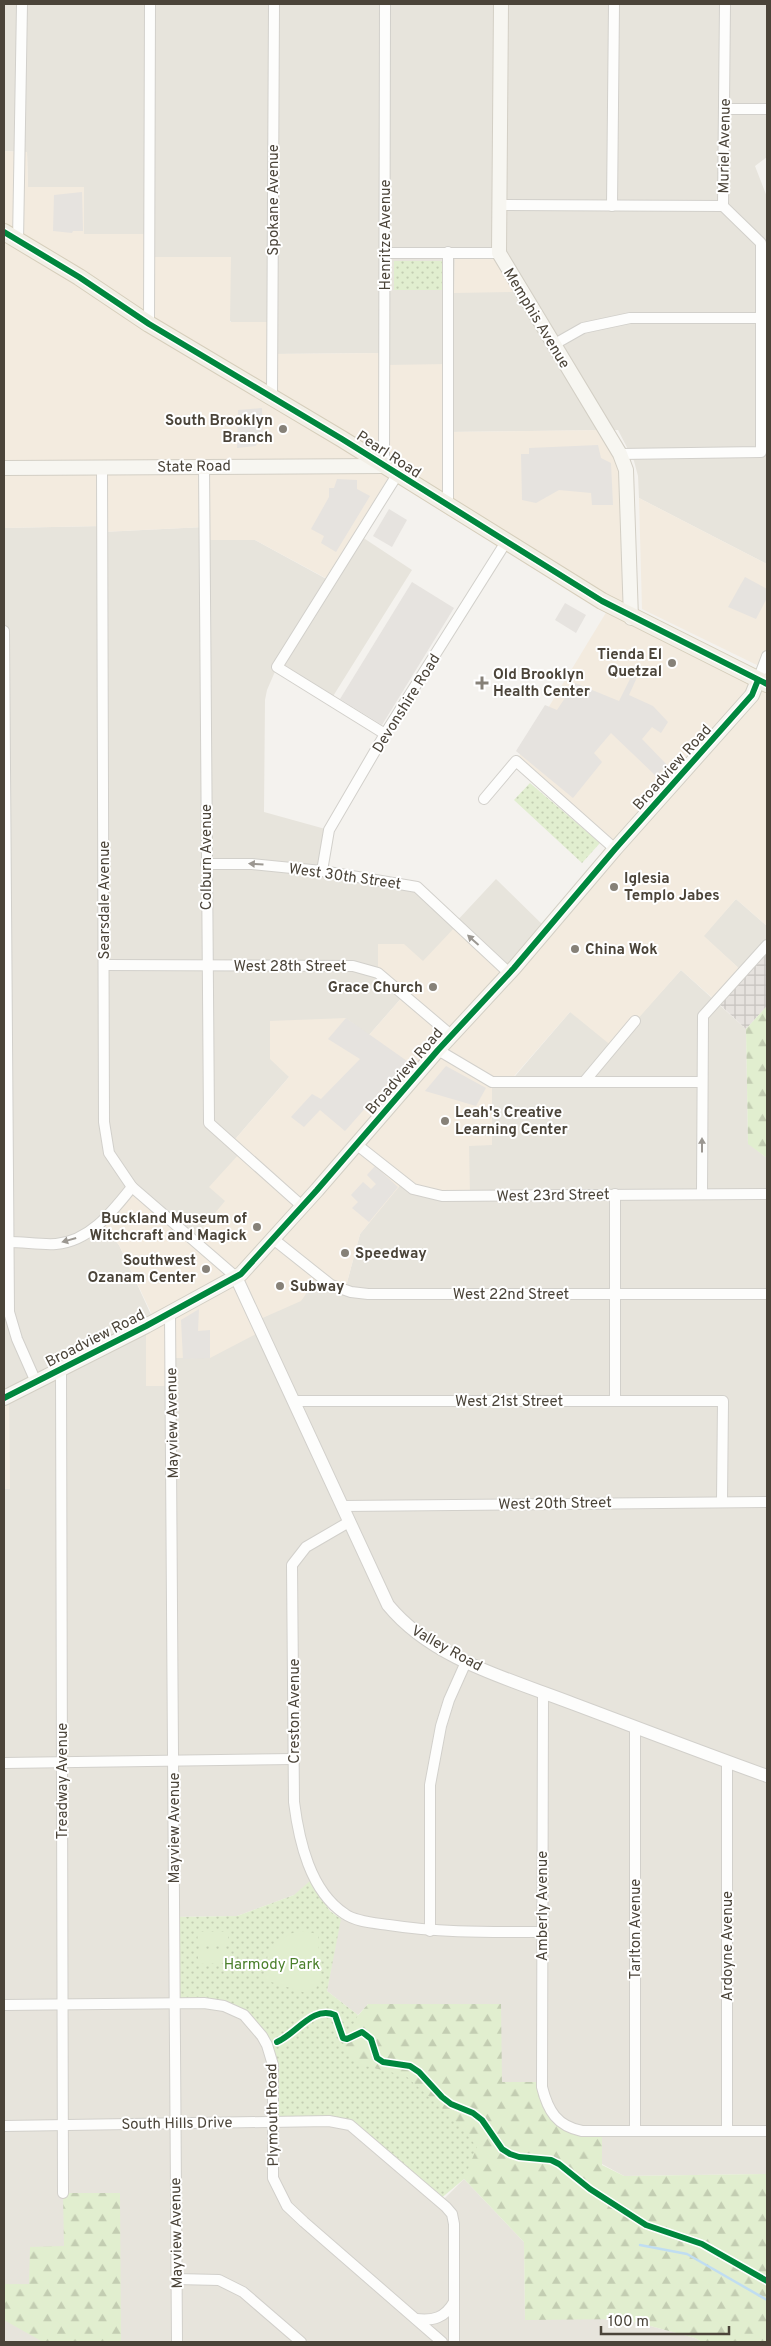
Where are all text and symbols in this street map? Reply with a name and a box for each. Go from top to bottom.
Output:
street label: Muriel Avenue [715,98,736,194]
street label: Spokane Avenue [265,144,284,256]
street label: Henritze Avenue [377,179,396,291]
street label: Memphis Avenue [498,265,573,373]
place label: South Brooklyn Branch [165,412,273,448]
marker: South Brooklyn Branch [277,423,289,435]
street label: Pearl Road [352,427,424,483]
street label: State Road [157,457,231,478]
place label: Tienda El Quetzal [597,646,662,682]
street label: Devonshire Road [369,651,445,757]
marker: Tienda El Quetzal [666,657,678,669]
place label: Old Brooklyn Health Center [493,666,591,702]
marker: Old Brooklyn Health Center [475,676,489,690]
street label: Broadview Road [630,721,717,815]
street label: Colburn Avenue [198,804,217,910]
street label: Searsdale Avenue [96,841,115,959]
one-way arrow [248,860,264,868]
street label: West 30th Street [287,860,402,895]
place label: Iglesia Templo Jabes [624,870,720,906]
marker: Iglesia Templo Jabes [608,881,620,893]
one-way arrow [468,934,480,946]
place label: China Wok [585,941,658,960]
marker: China Wok [569,943,581,955]
street label: West 28th Street [233,958,347,977]
place label: Grace Church [328,979,423,998]
marker: Grace Church [427,981,439,993]
street label: Broadview Road [362,1025,448,1119]
place label: Leah's Creative Learning Center [455,1104,569,1140]
marker: Leah's Creative Learning Center [439,1115,451,1127]
one-way arrow [698,1137,706,1153]
street label: West 23rd Street [496,1186,610,1207]
place label: Buckland Museum of Witchcraft and Magick [89,1210,248,1246]
marker: Buckland Museum of Witchcraft and Magick [251,1221,263,1233]
one-way arrow [62,1237,77,1245]
place label: Speedway [355,1245,427,1264]
marker: Speedway [339,1247,351,1259]
place label: Southwest Ozanam Center [88,1252,197,1288]
marker: Southwest Ozanam Center [200,1263,212,1275]
place label: Subway [290,1278,345,1297]
marker: Subway [274,1280,286,1292]
street label: West 22nd Street [453,1286,569,1305]
street label: Broadview Road [43,1306,148,1373]
street label: Mayview Avenue [163,1367,184,1479]
street label: West 21st Street [455,1393,563,1412]
street label: West 20th Street [498,1494,612,1515]
street label: Valley Road [407,1622,485,1677]
street label: Creston Avenue [286,1658,305,1764]
street label: Treadway Avenue [54,1723,73,1839]
street label: Mayview Avenue [166,1772,185,1884]
street label: Amberly Avenue [534,1851,553,1961]
street label: Tarlton Avenue [627,1879,646,1979]
street label: Ardoyne Avenue [719,1891,738,2001]
park label: Harmody Park [224,1956,320,1975]
street label: Plymouth Road [263,2063,284,2167]
street label: South Hills Drive [121,2114,233,2135]
street label: Mayview Avenue [167,2177,188,2289]
scale bar [601,2304,728,2336]
text: 100 m [608,2313,649,2332]

